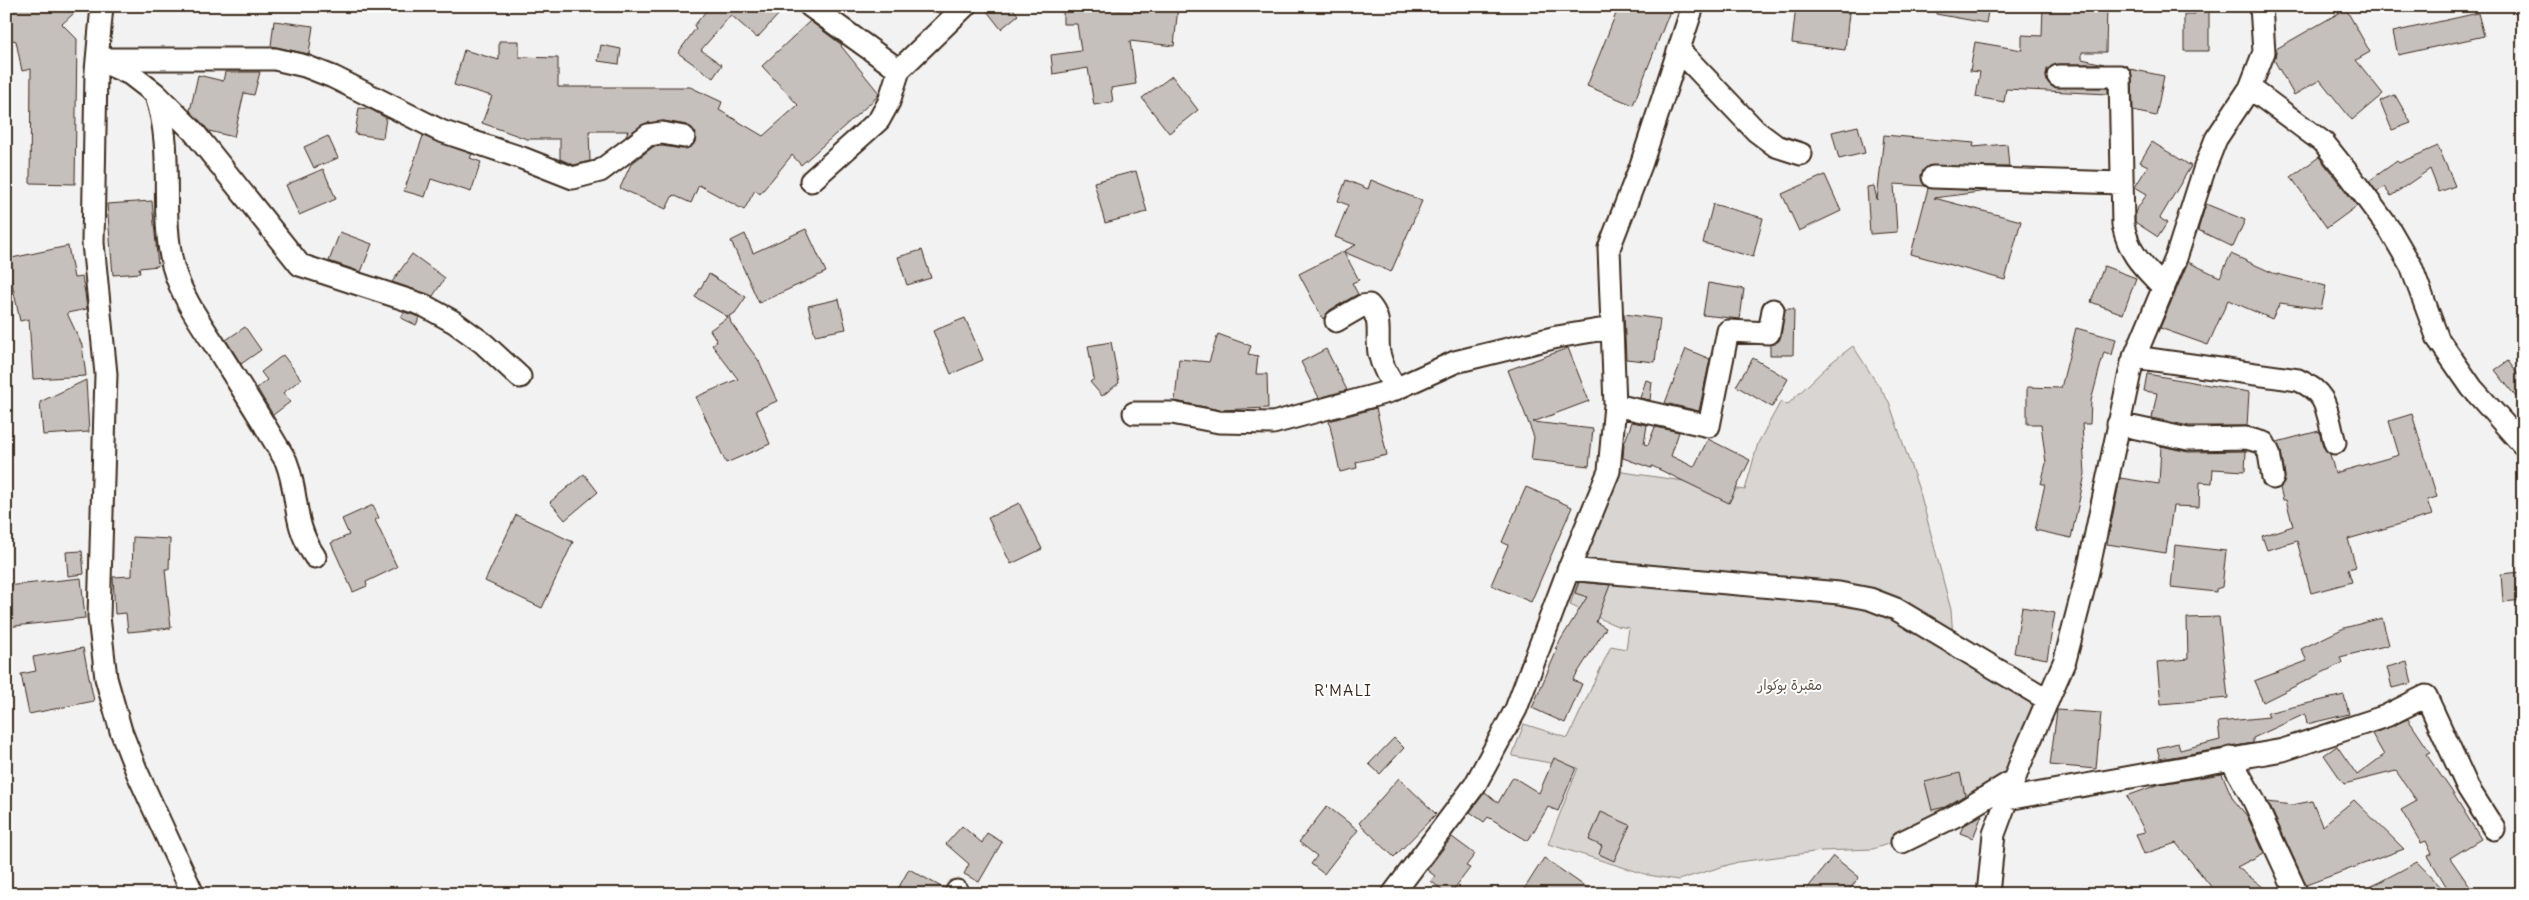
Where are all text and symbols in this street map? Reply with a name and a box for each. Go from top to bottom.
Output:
park label: مقبرة بوكوار [1757,676,1822,695]
district label: R'MALI [1314,680,1372,700]

